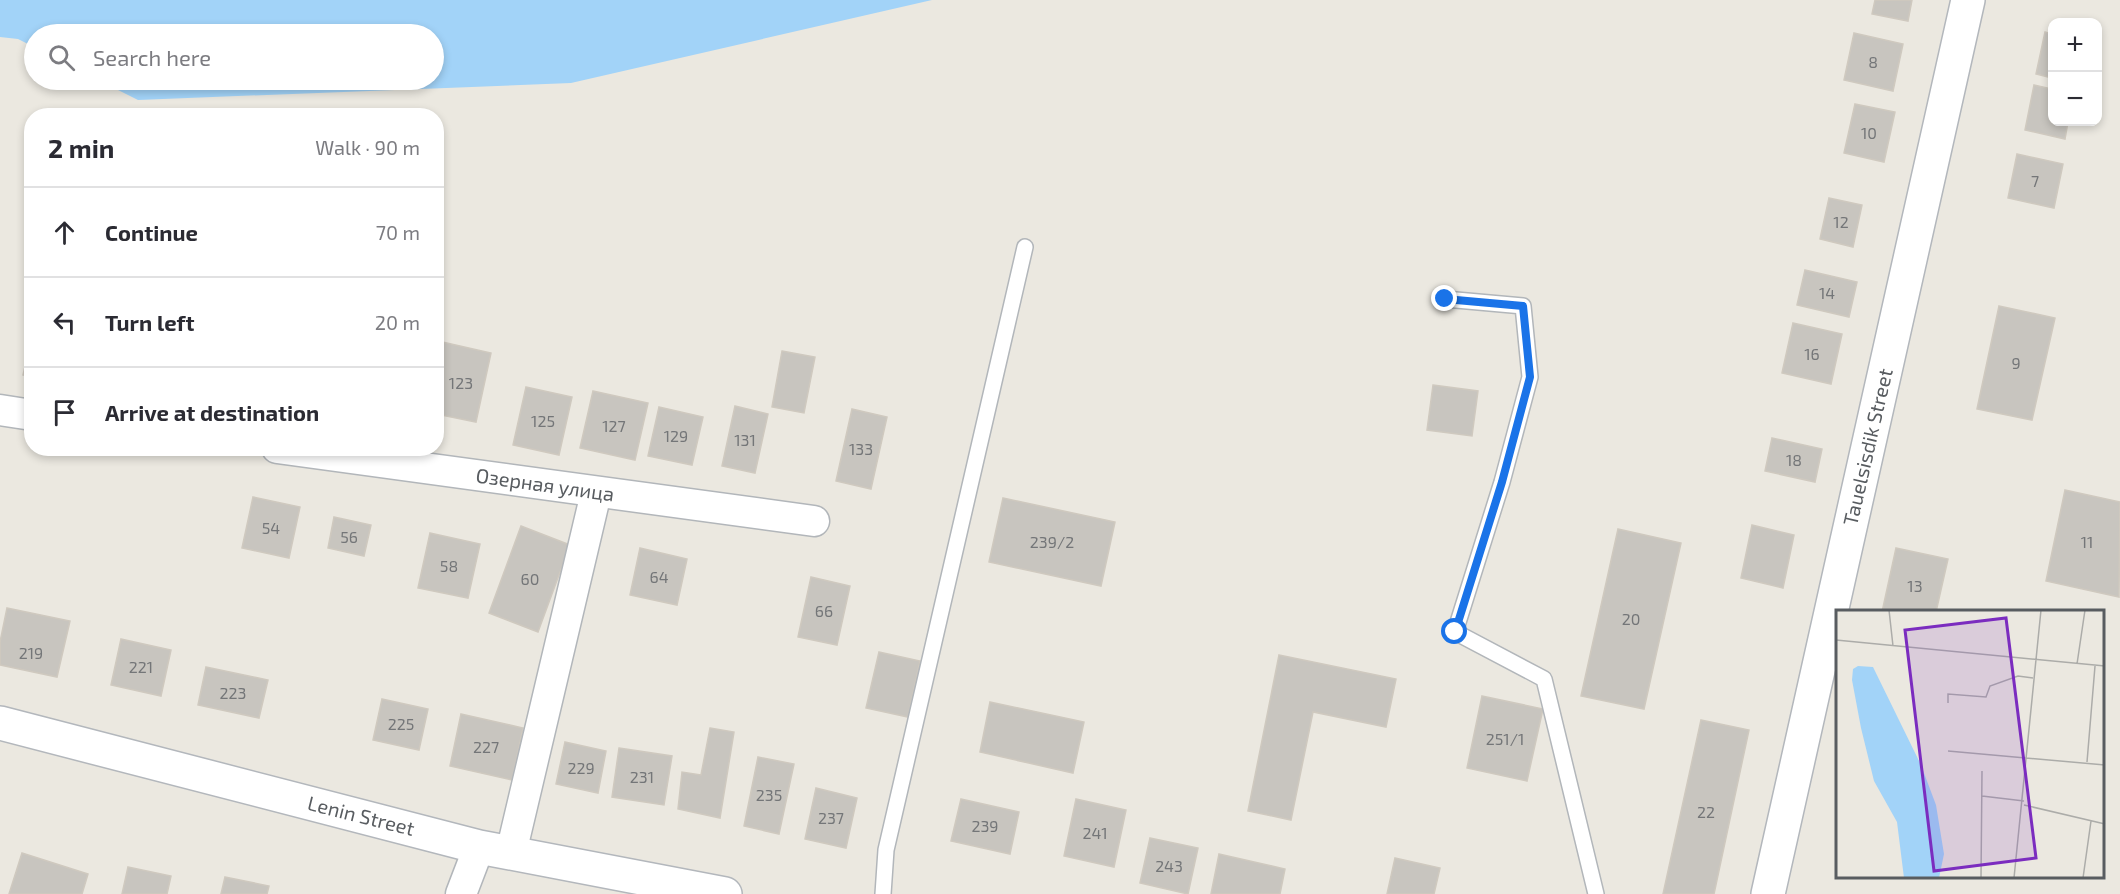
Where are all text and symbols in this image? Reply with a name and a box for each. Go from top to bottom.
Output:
map controls [2048,18,2102,126]
button: + [2048,18,2102,72]
search box [24,24,444,90]
icon: search [45,41,78,74]
text: Search here [93,44,211,70]
house number: 8 [1868,52,1878,71]
button: − [2048,72,2102,126]
house number: 10 [1861,123,1877,142]
text: 2 min [48,132,114,163]
text: Walk · 90 m [315,135,420,159]
house number: 7 [2031,171,2039,190]
house number: 12 [1833,212,1849,231]
icon: ahead [48,216,81,249]
text: Continue [105,219,198,245]
text: 70 m [376,220,420,244]
house number: 14 [1819,283,1835,302]
route end [1431,285,1457,311]
icon: left [48,306,81,339]
text: Turn left [105,309,194,335]
text: 20 m [375,310,420,334]
house number: 16 [1804,344,1820,363]
house number: 9 [2011,353,2021,372]
street label: Tauelsisdik Street [1837,366,1897,528]
house number: 123 [449,373,473,392]
icon: arrive [48,396,81,429]
text: Arrive at destination [105,399,319,425]
house number: 125 [531,411,555,430]
house number: 127 [602,416,626,435]
house number: 129 [664,426,688,445]
house number: 131 [734,430,756,449]
house number: 133 [849,439,873,458]
house number: 18 [1786,450,1802,469]
street label: Озерная улица [474,462,616,507]
house number: 54 [262,518,280,537]
house number: 56 [340,527,358,546]
house number: 239/2 [1030,532,1074,551]
house number: 11 [2081,532,2093,551]
house number: 58 [440,556,458,575]
house number: 64 [650,567,669,586]
house number: 60 [521,569,539,588]
house number: 13 [1907,576,1923,595]
house number: 66 [815,601,833,620]
house number: 20 [1622,609,1640,628]
inset map [1836,610,2105,879]
route start [1441,618,1467,644]
house number: 219 [19,643,43,662]
house number: 221 [129,657,153,676]
house number: 223 [220,683,246,702]
house number: 225 [388,714,414,733]
house number: 251/1 [1486,729,1524,748]
house number: 227 [473,737,499,756]
house number: 229 [567,758,595,777]
house number: 231 [630,767,654,786]
house number: 235 [756,785,782,804]
street label: Lenin Street [305,790,417,840]
house number: 22 [1697,802,1715,821]
house number: 237 [818,808,844,827]
house number: 239 [971,816,999,835]
house number: 241 [1082,823,1108,842]
house number: 243 [1155,856,1183,875]

